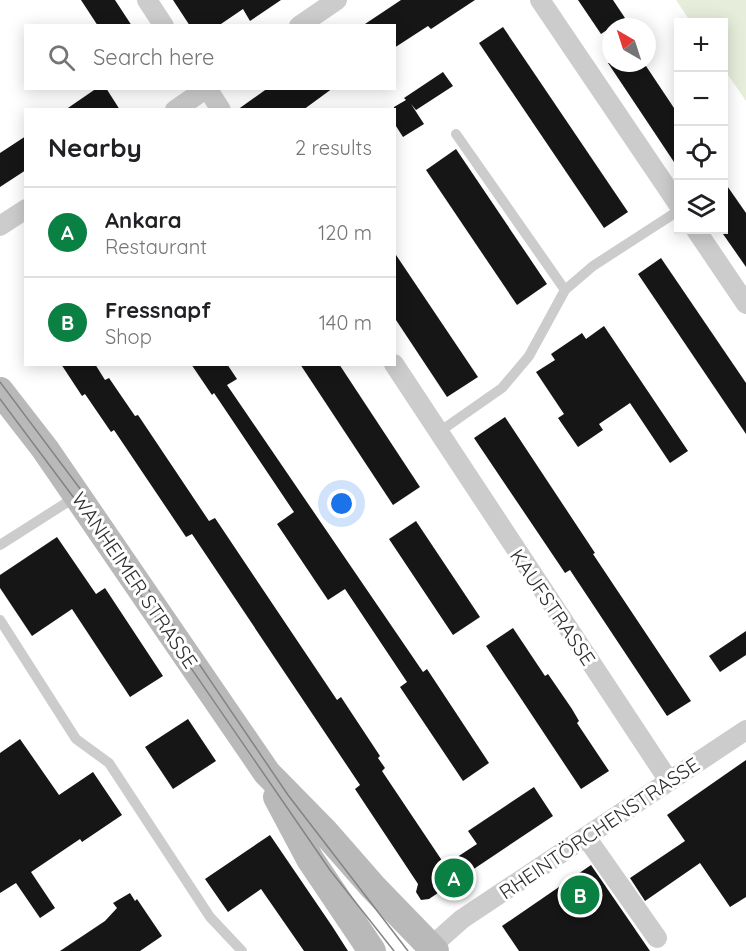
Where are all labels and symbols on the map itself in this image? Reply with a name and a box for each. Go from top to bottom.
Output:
north arrow [602,18,656,72]
street label: WANHEIMER STRASSE [67,487,203,673]
your location [327,489,356,518]
street label: KAUFSTRASSE [505,544,601,670]
street label: RHEINTÖRCHENSTRASSE [494,752,704,904]
pin: A [434,856,474,900]
pin: B [560,872,600,918]

